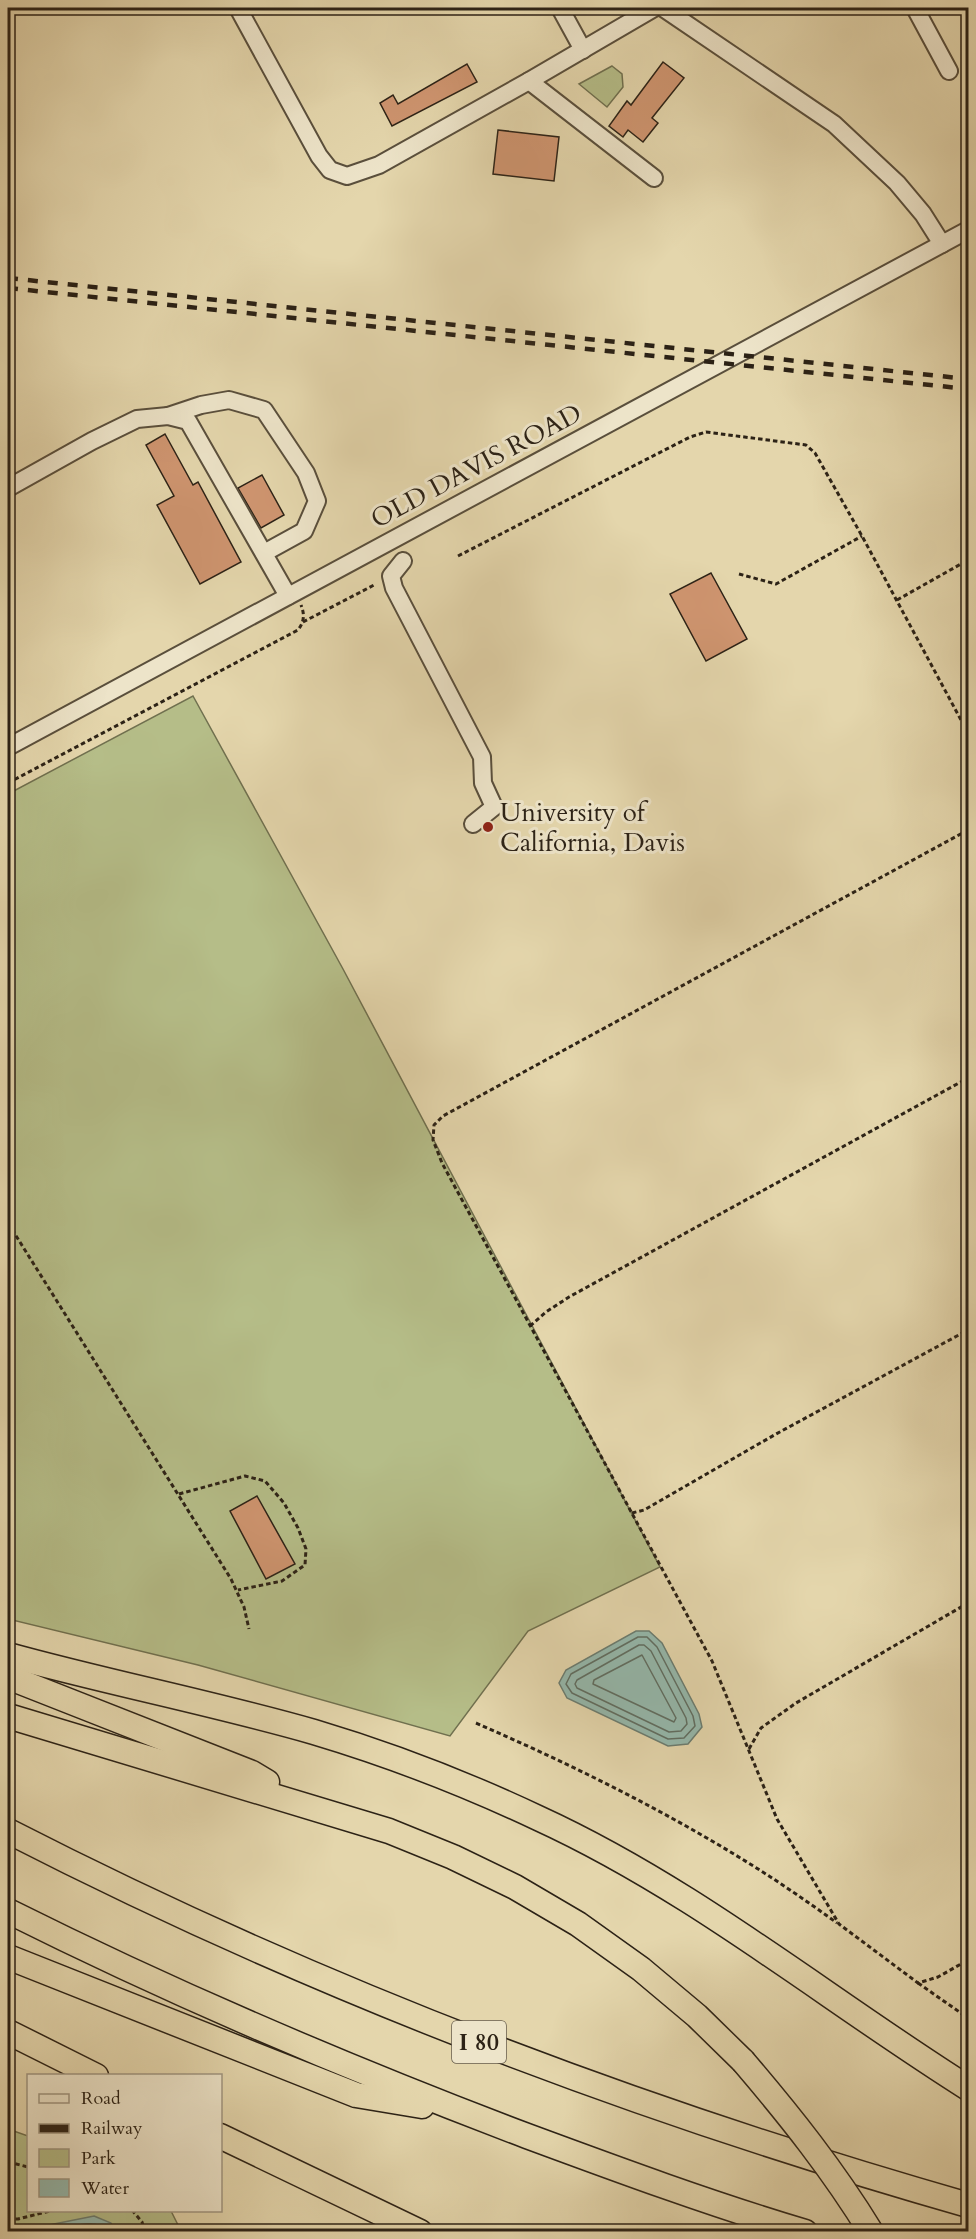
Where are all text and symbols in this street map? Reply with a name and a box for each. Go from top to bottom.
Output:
street label: OLD DAVIS ROAD [364,396,588,536]
place label: University of California, Davis [500,795,685,860]
marker: University of California, Davis [481,820,495,834]
road number: I 80 [452,2021,506,2063]
legend [27,2074,222,2212]
text: Road [81,2086,121,2111]
text: Railway [81,2116,143,2141]
text: Park [81,2146,116,2171]
text: Water [80,2176,130,2201]

